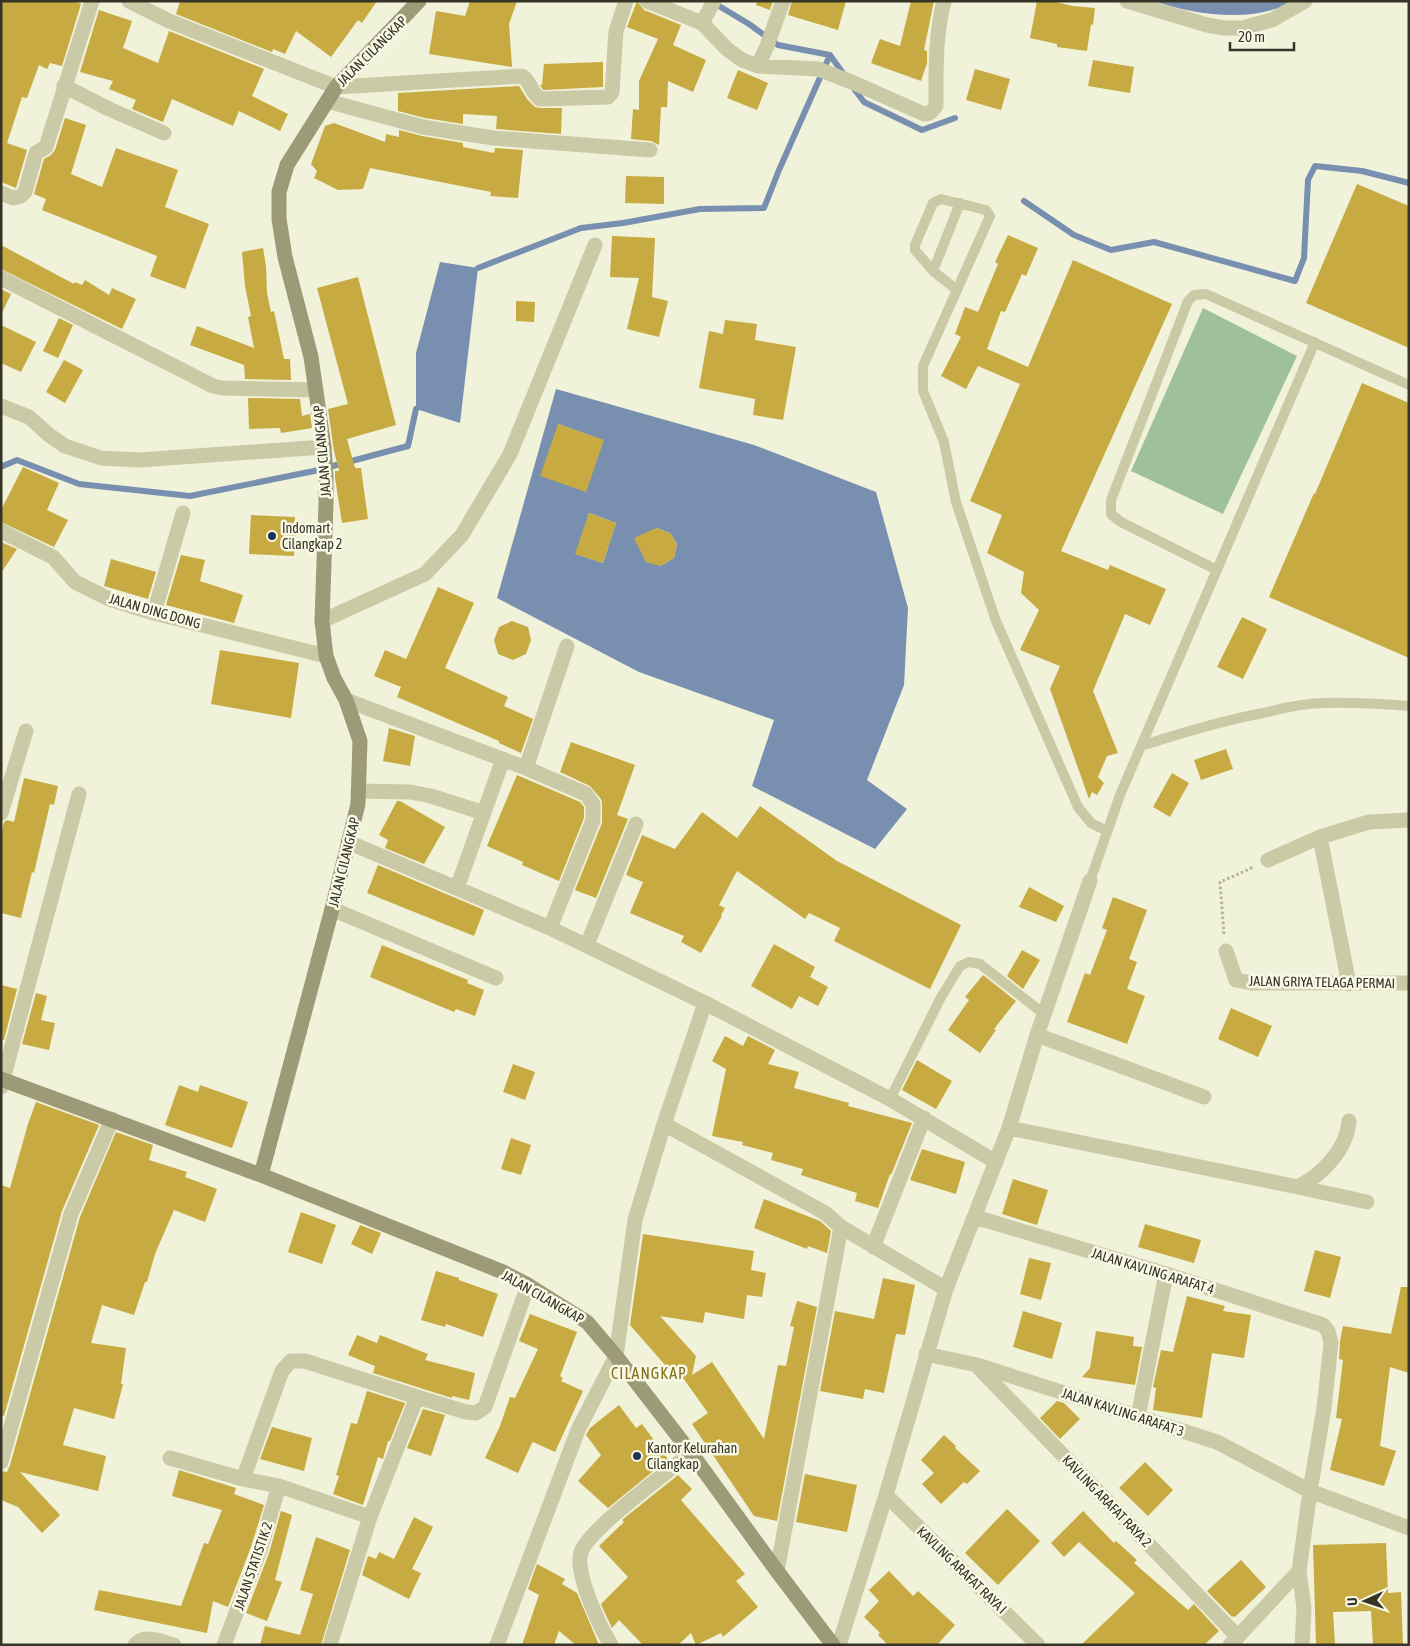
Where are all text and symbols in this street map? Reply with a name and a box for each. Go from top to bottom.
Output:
street label: JALAN CILANGKAP [334,13,410,89]
scale bar [1230,20,1294,52]
text: 20 m [1238,28,1265,45]
street label: JALAN CILANGKAP [310,404,334,498]
place label: Indomart Cilangkap 2 [282,520,342,552]
marker: Indomart Cilangkap 2 [266,530,278,542]
street label: JALAN DING DONG [107,590,203,632]
street label: JALAN CILANGKAP [325,815,363,909]
street label: JALAN GRIYA TELAGA PERMAI [1249,973,1395,991]
street label: JALAN KAVLING ARAFAT 4 [1090,1245,1217,1297]
street label: JALAN CILANGKAP [499,1267,587,1327]
district label: CILANGKAP [611,1364,687,1382]
street label: JALAN KAVLING ARAFAT 3 [1060,1385,1186,1439]
place label: Kantor Kelurahan Cilangkap [647,1440,737,1472]
marker: Kantor Kelurahan Cilangkap [631,1450,643,1462]
street label: KAVLING ARAFAT RAYA 2 [1059,1452,1155,1550]
street label: JALAN STATISTIK 2 [230,1520,276,1612]
street label: KAVLING ARAFAT RAYA I [914,1523,1010,1617]
north arrow [1340,1576,1390,1626]
text: U [1344,1597,1360,1606]

